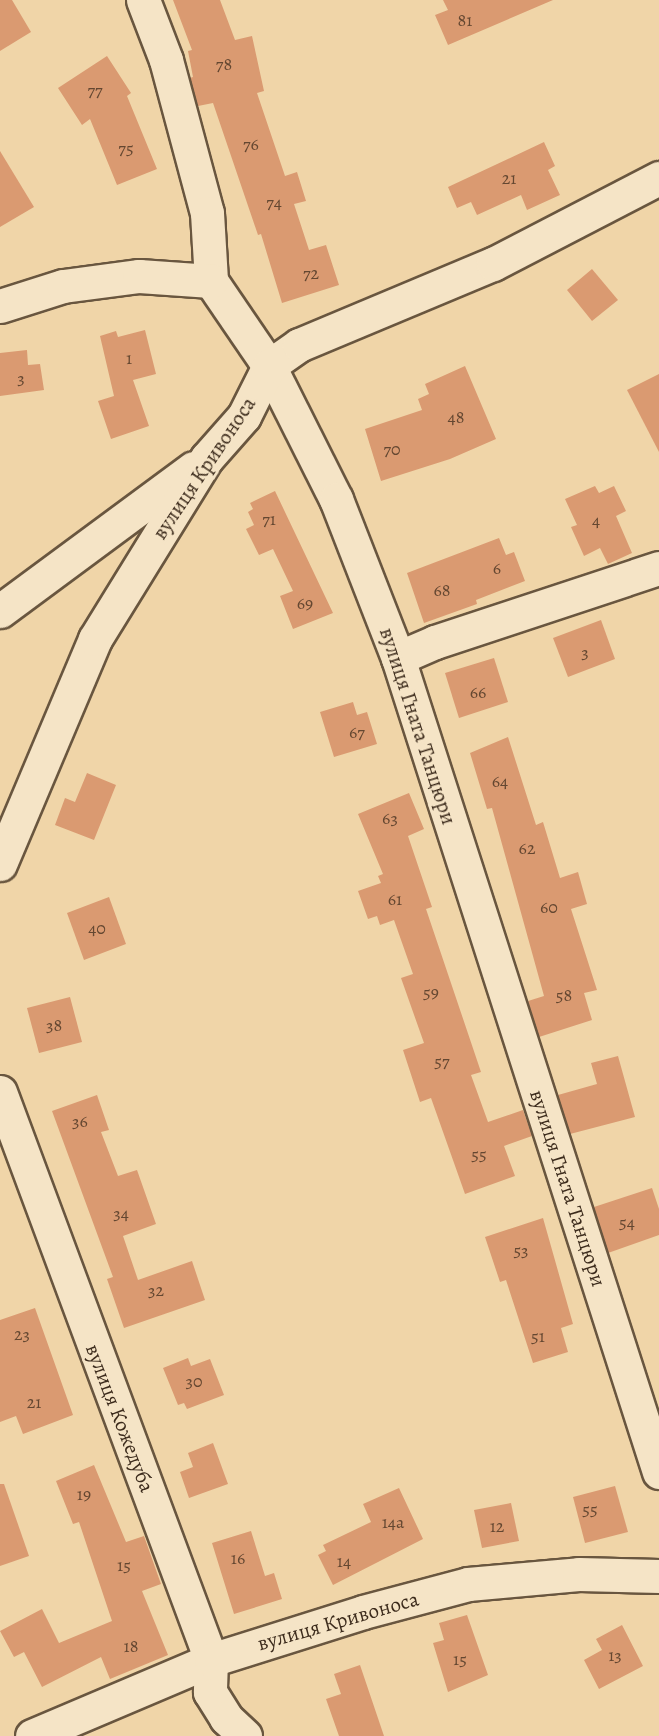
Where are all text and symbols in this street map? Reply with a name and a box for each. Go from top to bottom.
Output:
house number: 81 [458,9,472,31]
house number: 78 [216,53,232,75]
house number: 77 [87,79,103,101]
house number: 76 [243,133,259,155]
house number: 75 [118,137,134,159]
house number: 21 [502,167,516,189]
house number: 74 [266,191,282,213]
house number: 72 [303,262,319,284]
house number: 1 [126,347,132,369]
house number: 3 [17,367,25,389]
street label: вулиця Кривоноса [147,392,261,544]
house number: 48 [448,406,464,428]
house number: 70 [383,438,401,460]
house number: 71 [262,508,276,530]
house number: 4 [592,509,600,531]
house number: 6 [493,557,501,579]
house number: 68 [433,579,451,601]
house number: 69 [297,592,313,614]
street label: вулиця Гната Танцюри [374,624,462,828]
house number: 3 [581,641,589,663]
house number: 66 [470,681,486,703]
house number: 67 [349,721,365,743]
house number: 64 [492,770,508,792]
house number: 63 [382,807,398,829]
house number: 62 [519,837,535,859]
house number: 61 [388,888,402,910]
house number: 60 [540,896,558,918]
house number: 40 [88,917,106,939]
house number: 59 [423,981,439,1003]
house number: 58 [556,984,572,1006]
house number: 38 [46,1014,62,1036]
house number: 57 [434,1050,450,1072]
street label: вулиця Гната Танцюри [524,1086,612,1290]
house number: 36 [72,1110,88,1132]
house number: 55 [471,1143,487,1165]
house number: 34 [113,1202,129,1224]
house number: 54 [619,1211,635,1233]
house number: 53 [513,1239,529,1261]
house number: 32 [148,1279,164,1301]
house number: 23 [14,1323,30,1345]
house number: 51 [531,1325,545,1347]
street label: вулиця Кожедуба [80,1340,160,1496]
house number: 30 [185,1370,203,1392]
house number: 21 [27,1391,41,1413]
house number: 19 [77,1483,91,1505]
house number: 55 [582,1498,598,1520]
house number: 14а [382,1511,404,1533]
house number: 12 [490,1515,504,1537]
house number: 16 [231,1547,245,1569]
house number: 14 [337,1550,351,1572]
house number: 15 [117,1554,131,1576]
street label: вулиця Кривоноса [254,1586,422,1656]
house number: 18 [124,1635,138,1657]
house number: 13 [608,1644,622,1666]
house number: 15 [453,1648,467,1670]

